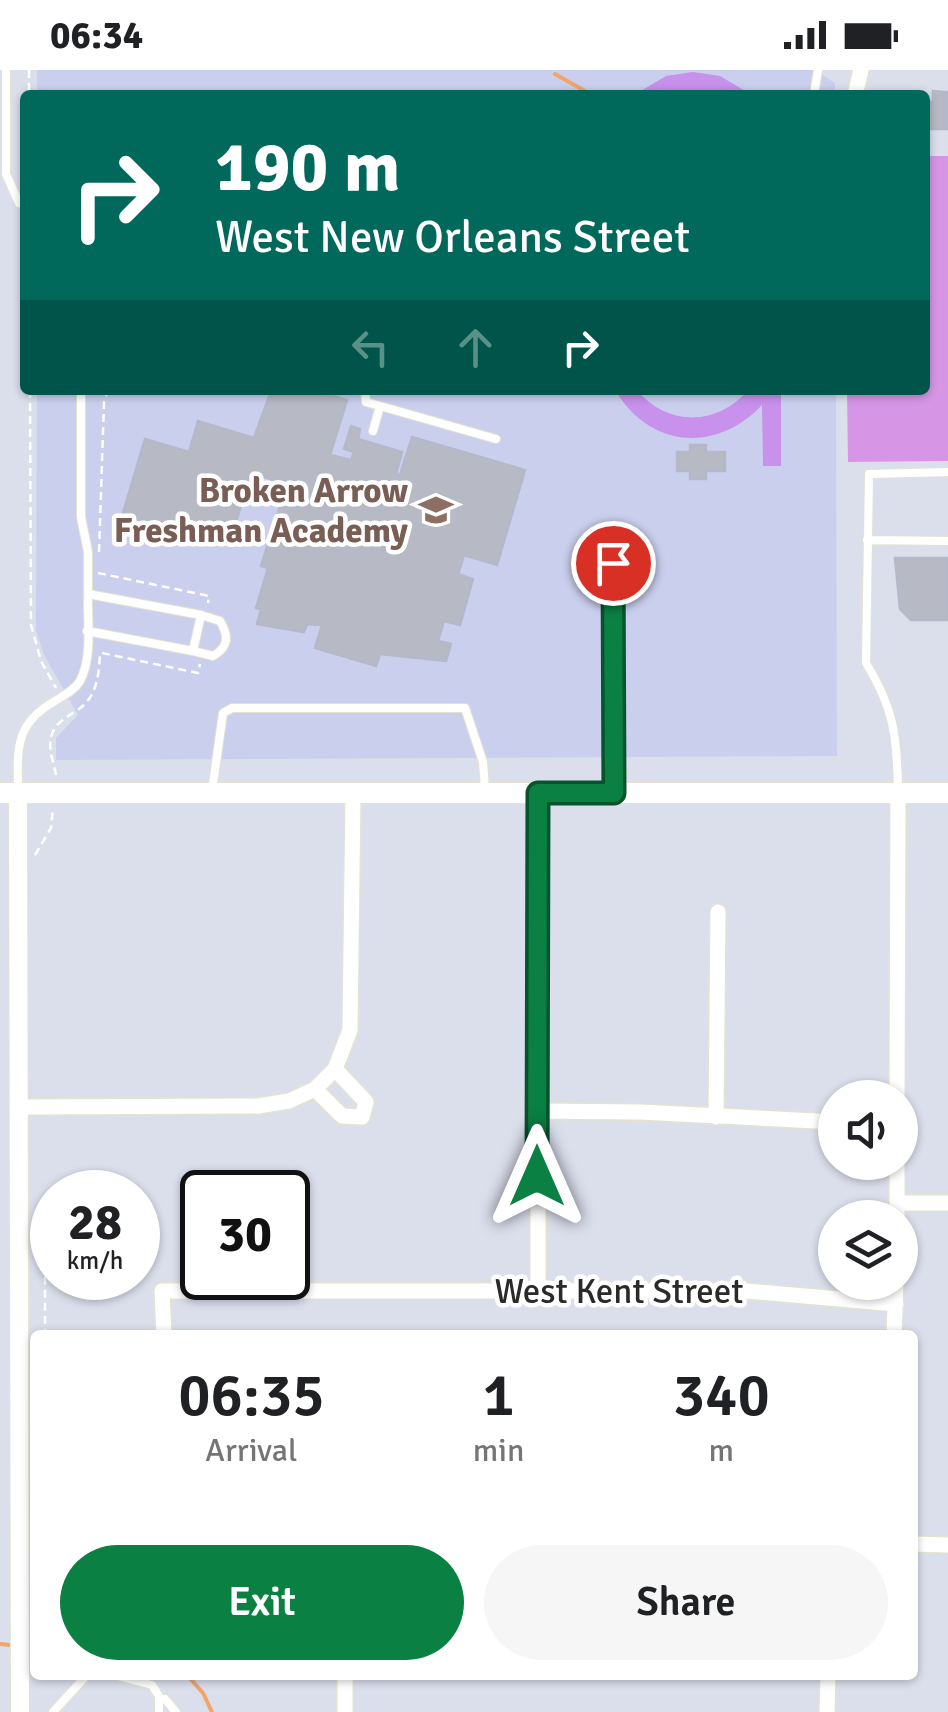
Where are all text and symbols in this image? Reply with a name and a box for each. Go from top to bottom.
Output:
text: 06:34 [50,12,143,59]
text: 190 m [215,124,400,210]
icon: right [50,130,180,260]
text: West New Orleans Street [215,210,690,265]
icon: left [343,320,398,375]
icon: ahead [448,320,503,375]
icon: right [553,320,608,375]
place label: Broken Arrow Freshman Academy [114,469,409,552]
school or university icon: Broken Arrow Freshman Academy [417,491,455,529]
pin [571,521,656,606]
icon: arrive [586,536,641,591]
map controls [818,1080,918,1300]
button: sound [818,1080,918,1180]
position arrow [485,1124,589,1228]
speed limit sign: 30 [180,1170,310,1300]
text: 28 [68,1192,122,1254]
button: layers [818,1200,918,1300]
text: km/h [67,1245,123,1276]
street label: West Kent Street [494,1270,744,1313]
text: 06:35 [178,1359,325,1433]
text: 1 [482,1359,515,1433]
text: 340 [673,1359,770,1433]
text: Arrival [205,1431,298,1470]
text: min [473,1431,524,1470]
text: m [708,1431,734,1470]
button: Exit [60,1545,464,1660]
button: Share [484,1545,888,1660]

